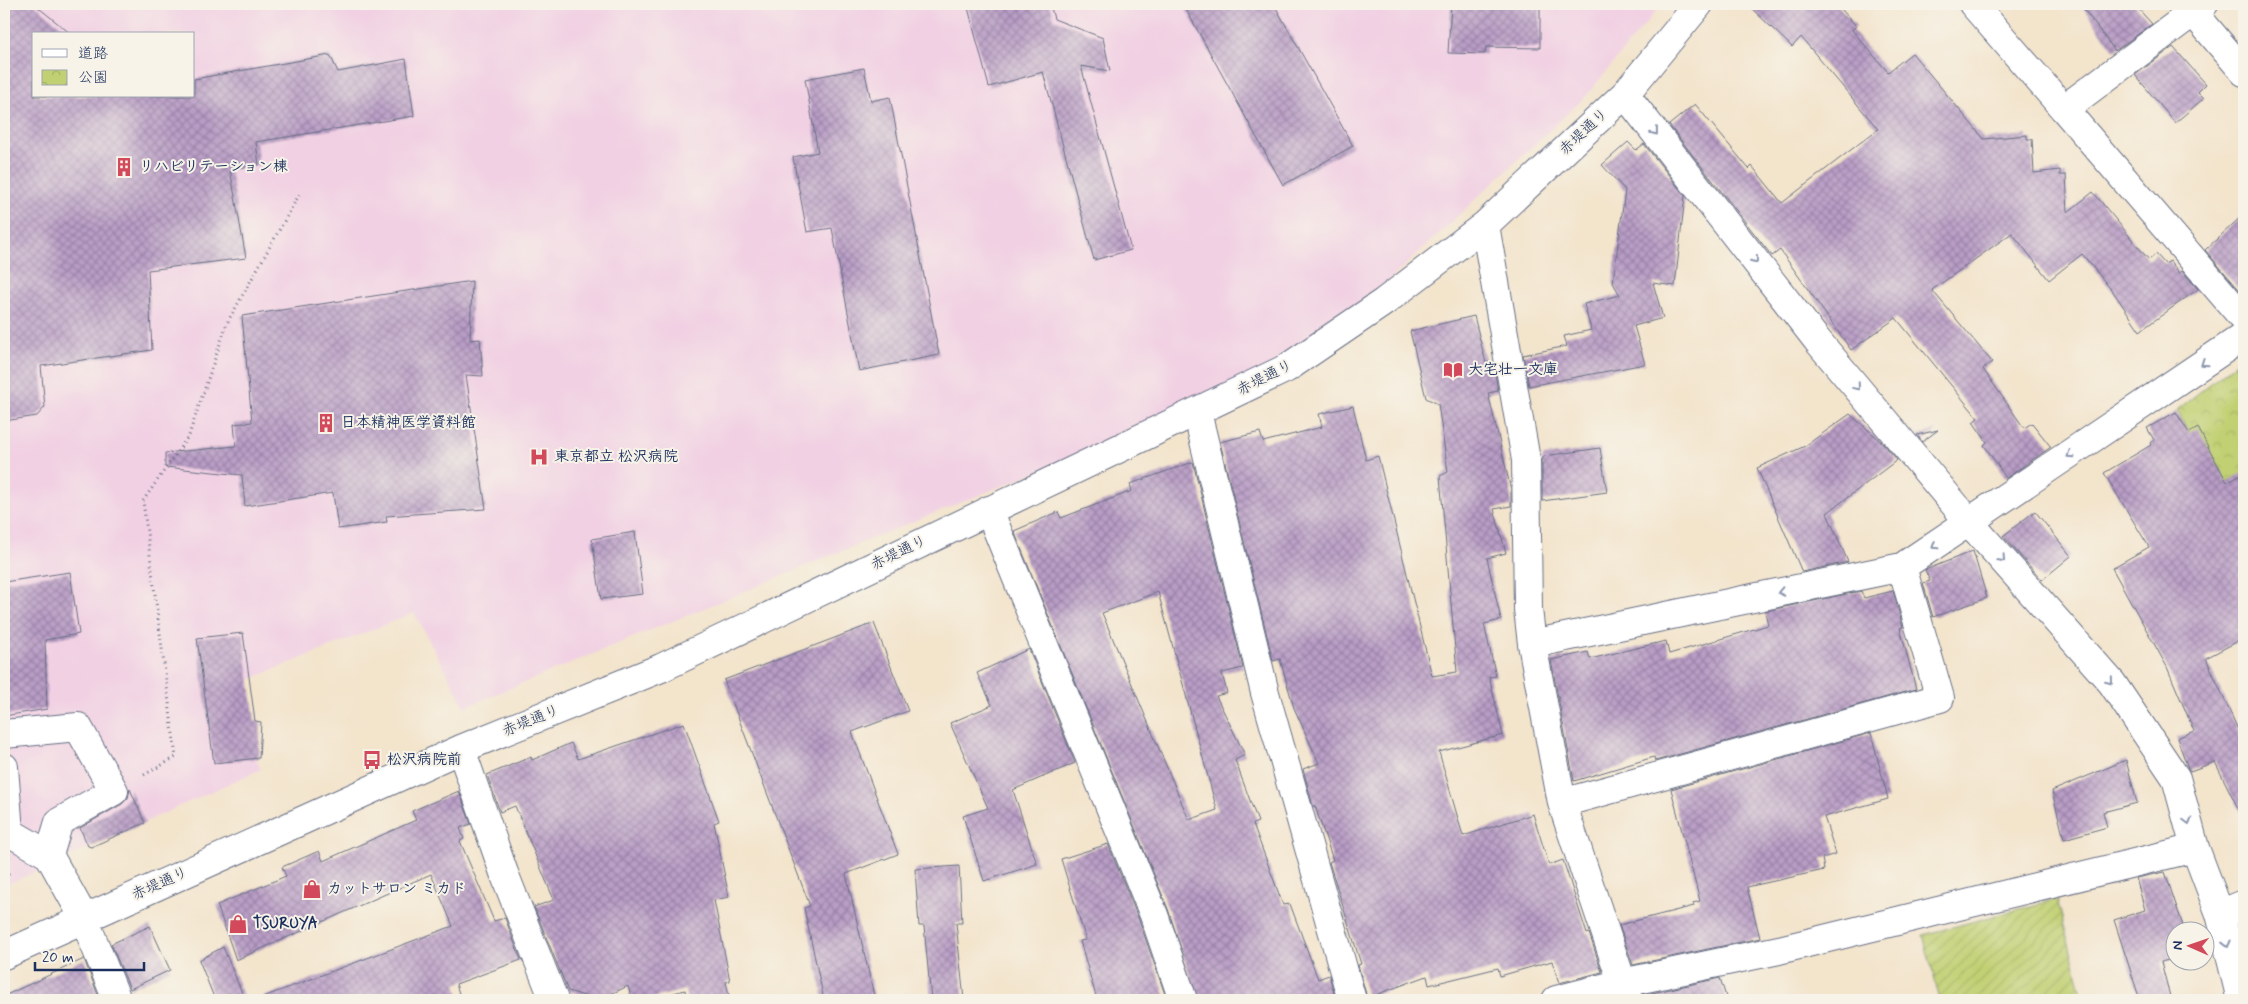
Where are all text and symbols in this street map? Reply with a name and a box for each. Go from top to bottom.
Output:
legend [32,32,195,98]
text: 道路 [78,44,108,64]
text: 公園 [78,68,108,88]
street label: 赤堤通り [1555,104,1613,160]
one-way arrow [1649,126,1657,135]
building icon: リハビリテーション棟 [113,156,135,178]
place label: リハビリテーション棟 [139,157,288,177]
one-way arrow [1749,254,1758,264]
street label: 赤堤通り [1234,355,1296,401]
one-way arrow [2200,357,2210,366]
library icon: 大宅壮一文庫 [1442,359,1464,381]
place label: 大宅壮一文庫 [1468,360,1558,380]
one-way arrow [1851,381,1860,390]
building icon: 日本精神医学資料館 [315,412,337,434]
place label: 日本精神医学資料館 [341,413,476,433]
hospital icon: 東京都立 松沢病院 [528,446,550,468]
place label: 東京都立 松沢病院 [554,447,678,467]
one-way arrow [2066,449,2075,458]
street label: 赤堤通り [868,531,930,575]
one-way arrow [1931,539,1940,549]
one-way arrow [1996,554,2005,563]
one-way arrow [1777,586,1786,597]
one-way arrow [2104,675,2112,684]
street label: 赤堤通り [499,700,563,742]
bus stop icon: 松沢病院前 [361,749,383,771]
place label: 松沢病院前 [387,750,462,770]
one-way arrow [2182,817,2193,826]
street label: 赤堤通り [129,863,191,905]
shop icon: カットサロン ミカド [301,878,323,900]
place label: カットサロン ミカド [327,879,466,899]
shop icon: TSURUYA [227,913,249,935]
place label: TSURUYA [253,914,318,934]
north arrow [2166,922,2216,972]
scale bar [35,939,144,971]
one-way arrow [2221,940,2232,949]
text: N [2169,941,2187,951]
text: 20 m [42,948,74,968]

